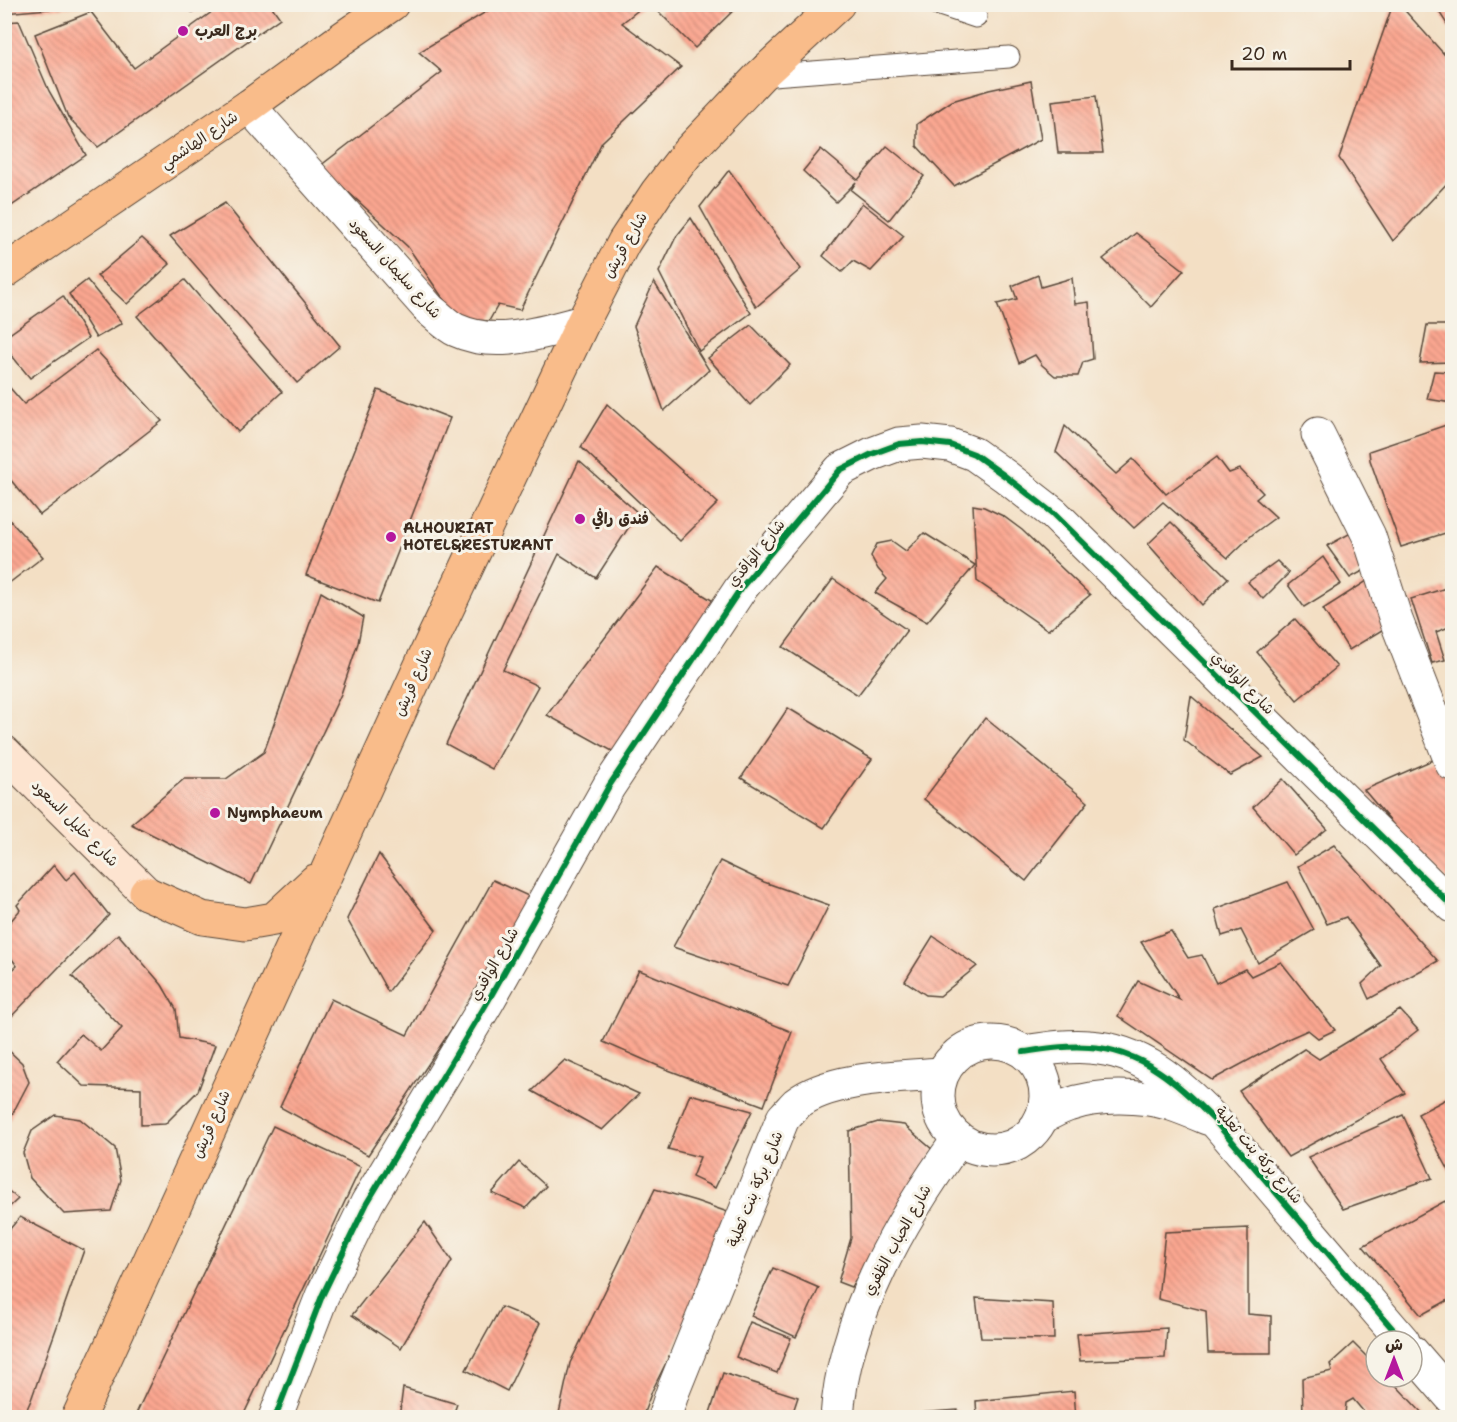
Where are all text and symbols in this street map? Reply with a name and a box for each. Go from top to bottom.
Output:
place label: برج العرب [195,21,257,41]
marker: برج العرب [176,24,190,38]
scale bar [1232,33,1350,71]
text: 20 m [1241,42,1287,66]
street label: شارع الهاشمي [156,107,243,176]
street label: شارع قريش [598,209,652,281]
street label: شارع سليمان السعود [344,213,446,323]
place label: فندق رافي [592,508,649,530]
marker: فندق رافي [573,512,587,526]
street label: شارع الواقدي [723,515,790,592]
place label: ALHOURIAT HOTEL&RESTURANT [403,518,554,555]
marker: ALHOURIAT HOTEL&RESTURANT [384,530,398,544]
street label: شارع قريش [389,645,437,719]
street label: شارع الواقدي [1206,647,1279,720]
street label: شارع خليل السعود [27,775,123,871]
place label: Nymphaeum [227,803,323,823]
marker: Nymphaeum [208,806,222,820]
street label: شارع الواقدي [465,924,524,1005]
street label: شارع قريش [187,1087,235,1161]
street label: شارع بركة بنت ثعلبة [1211,1102,1307,1208]
street label: شارع بركة بنت ثعلبة [723,1128,787,1250]
street label: شارع الحباب الظفري [858,1181,937,1299]
north arrow [1364,1329,1424,1389]
text: ش [1385,1334,1403,1355]

